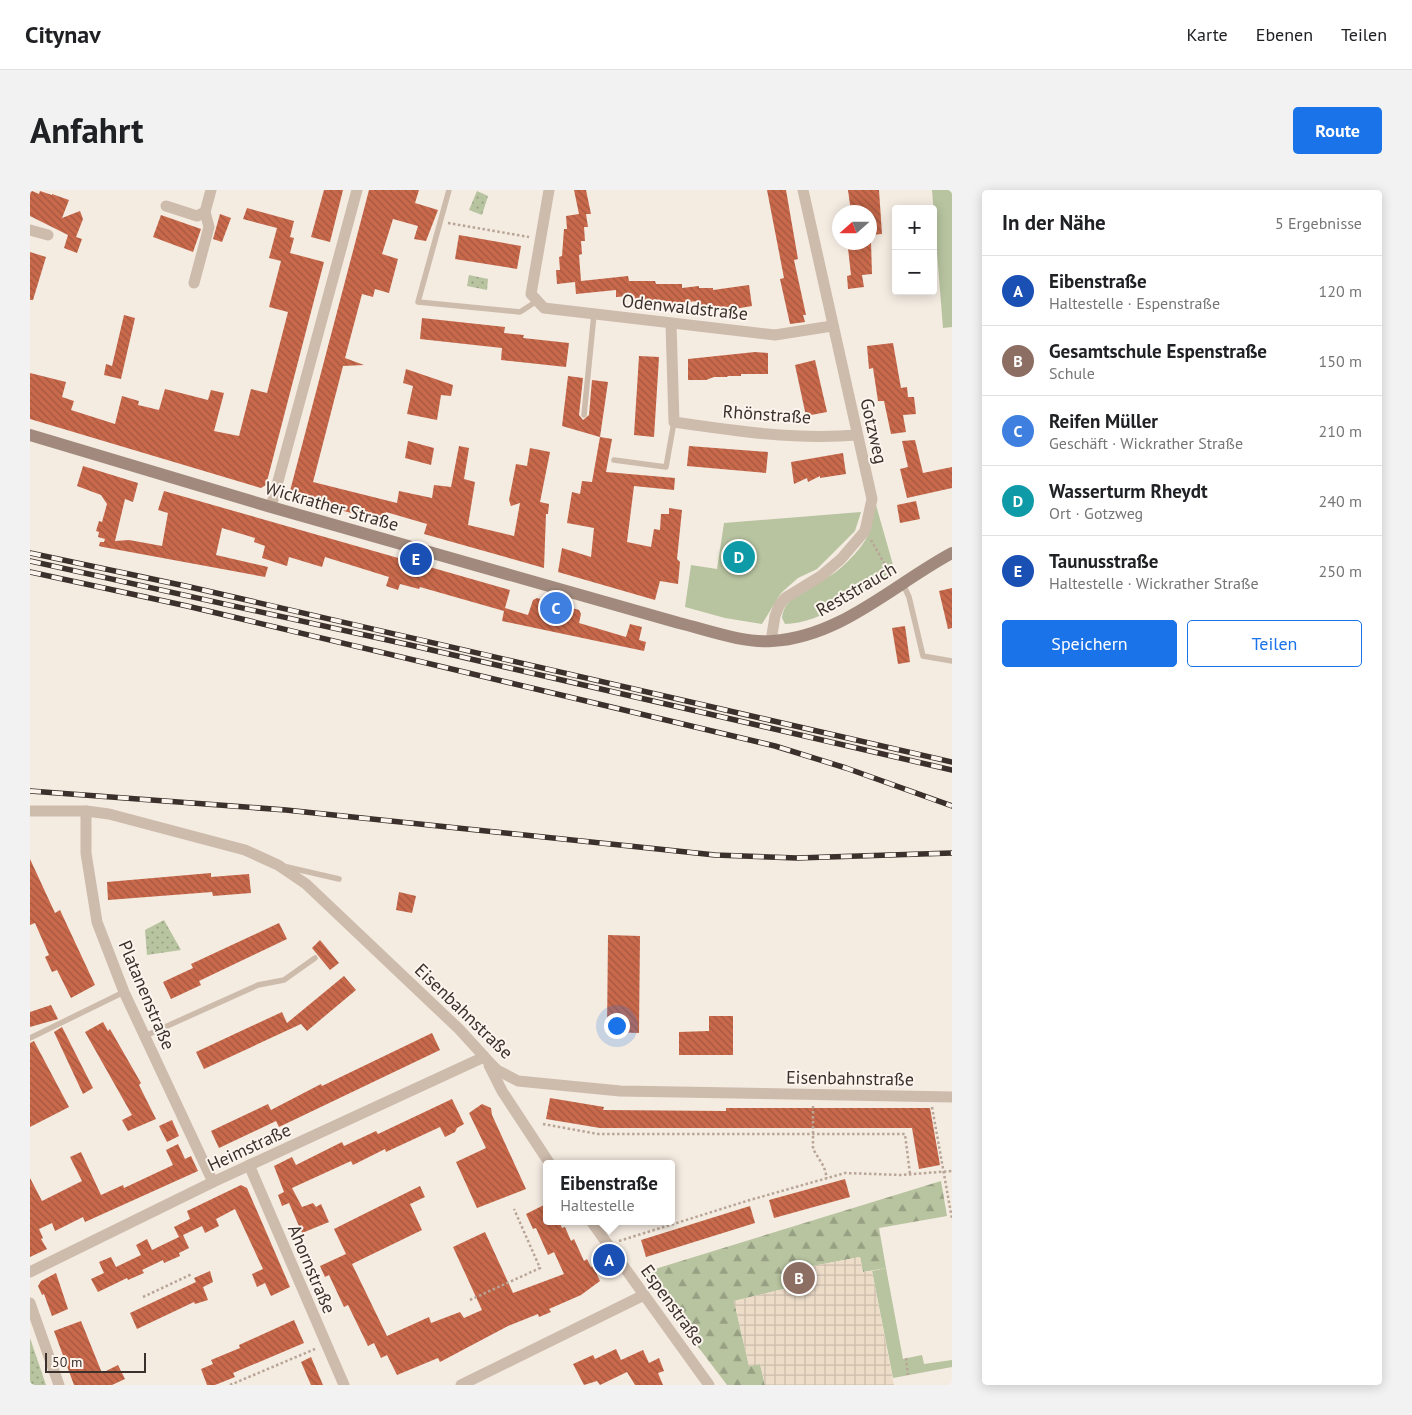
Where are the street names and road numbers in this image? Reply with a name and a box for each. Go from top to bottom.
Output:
street label: Odenwaldstraße [621,289,749,325]
street label: Gotzweg [855,396,893,466]
street label: Rhönstraße [722,399,812,429]
street label: Wickrather Straße [262,476,402,536]
street label: Reststrauch [812,557,900,621]
street label: Platanenstraße [114,937,180,1053]
street label: Eisenbahnstraße [410,958,518,1064]
street label: Eisenbahnstraße [786,1065,914,1091]
street label: Heimstraße [204,1118,294,1176]
street label: Ahornstraße [283,1221,341,1317]
street label: Espenstraße [636,1260,710,1350]

